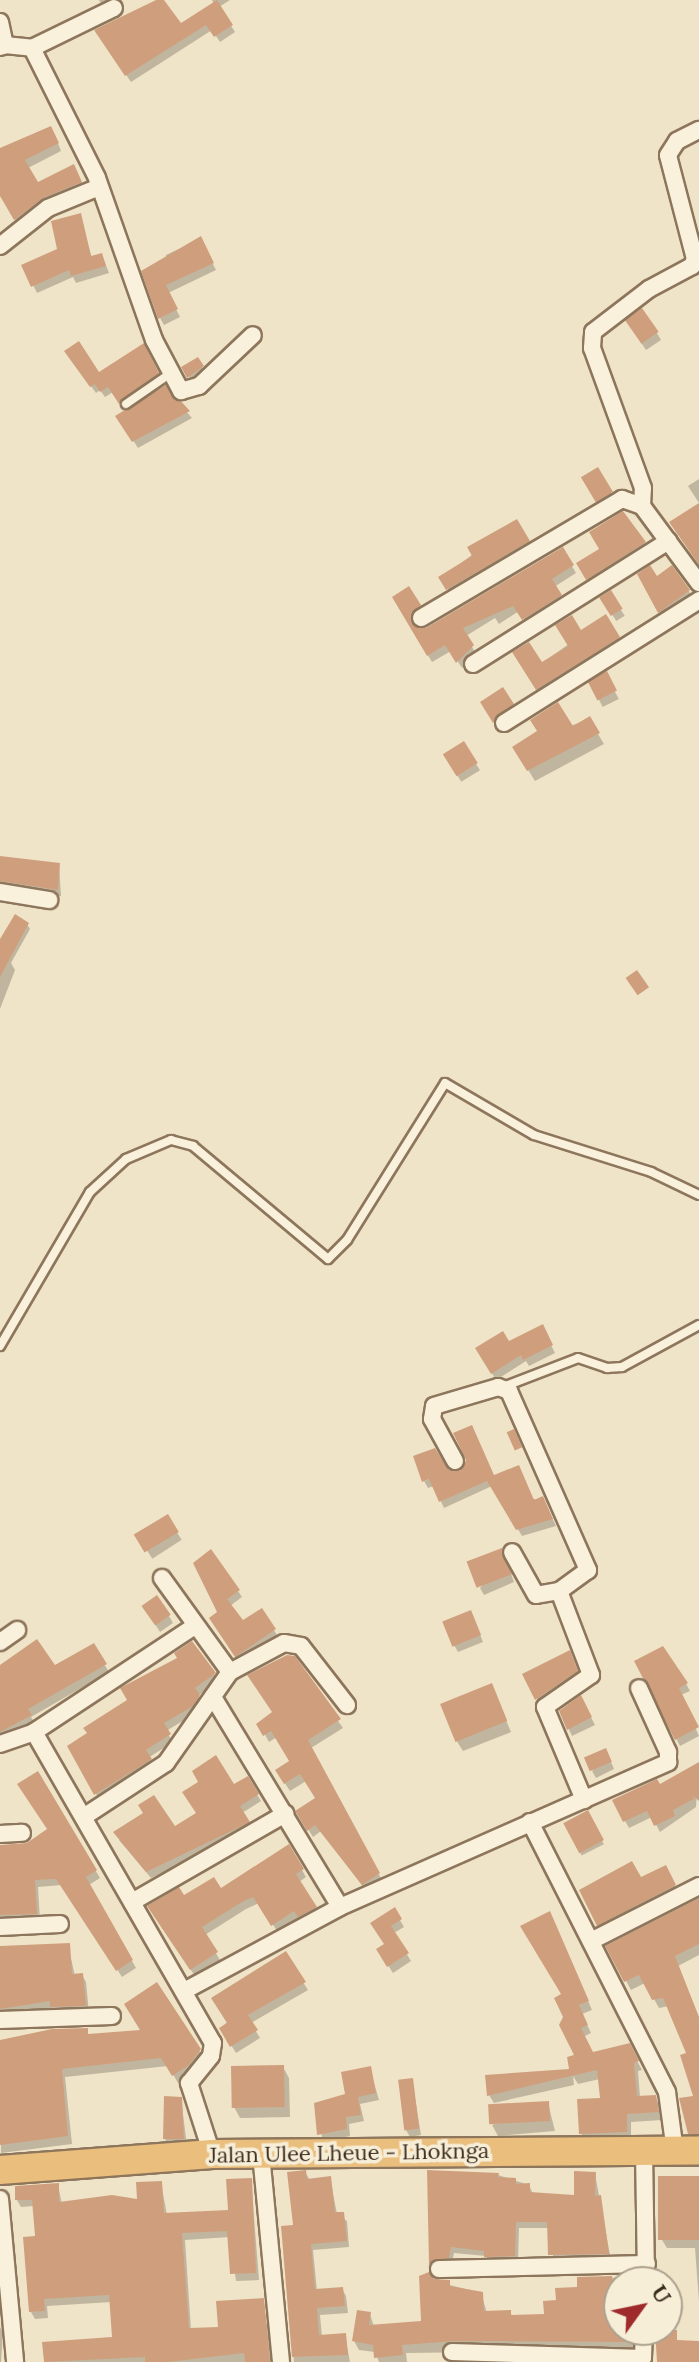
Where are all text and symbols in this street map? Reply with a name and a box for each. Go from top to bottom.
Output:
street label: Jalan Ulee Lheue - Lhoknga [209,2137,489,2169]
north arrow [603,2266,683,2346]
text: U [645,2279,678,2309]

